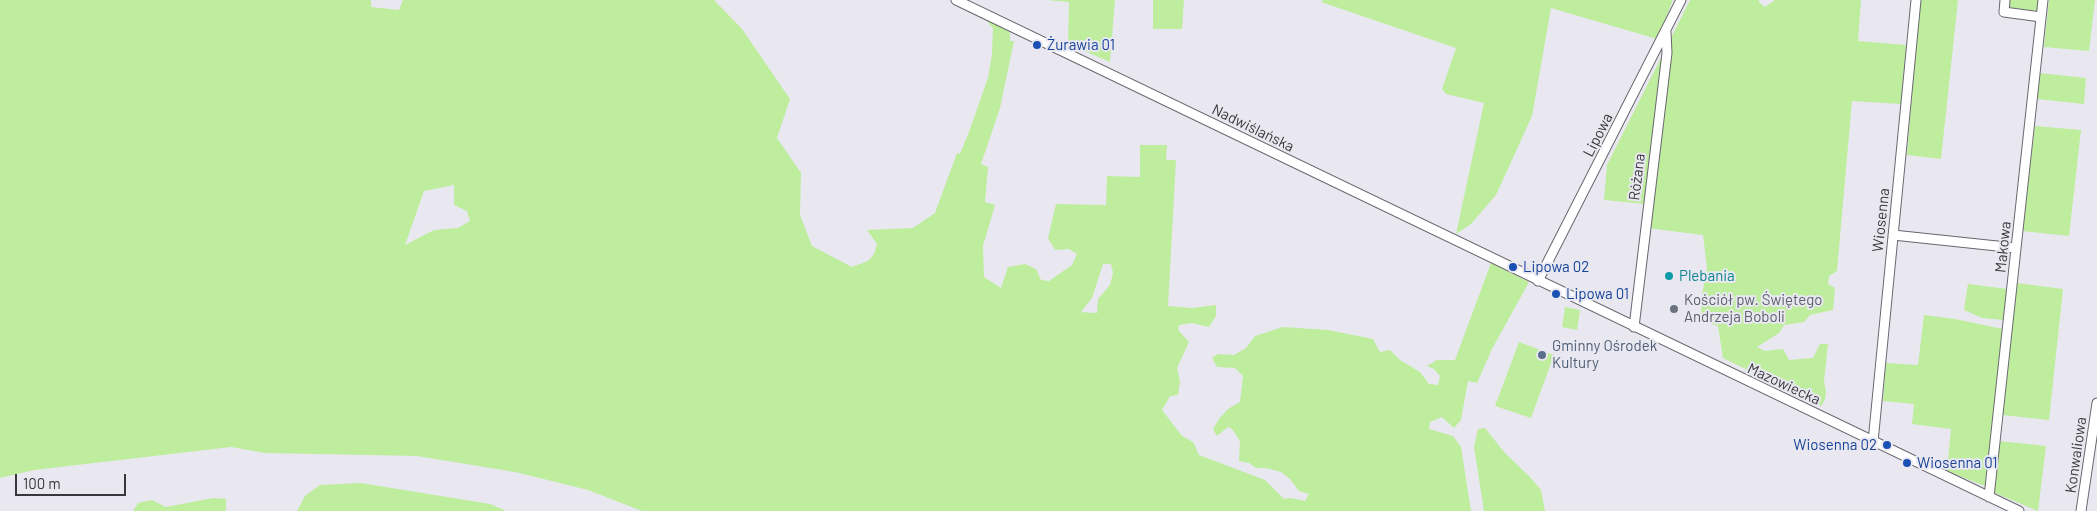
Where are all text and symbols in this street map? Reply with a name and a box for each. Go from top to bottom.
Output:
place label: Żurawia 01 [1047,36,1115,54]
marker: Żurawia 01 [1031,39,1043,51]
street label: Nadwiślańska [1209,100,1297,156]
street label: Lipowa [1579,110,1617,160]
street label: Różana [1625,152,1649,202]
street label: Wiosenna [1869,187,1893,253]
street label: Makowa [1991,220,2015,274]
place label: Lipowa 02 [1523,258,1589,276]
marker: Lipowa 02 [1507,261,1519,273]
place label: Plebania [1679,267,1735,285]
marker: Plebania [1663,270,1675,282]
place label: Lipowa 01 [1566,285,1629,303]
marker: Lipowa 01 [1550,288,1562,300]
place label: Kościół pw. Świętego Andrzeja Boboli [1684,291,1822,326]
marker: Kościół pw. Świętego Andrzeja Boboli [1668,303,1680,315]
place label: Gminny Ośrodek Kultury [1552,337,1657,372]
marker: Gminny Ośrodek Kultury [1536,349,1548,361]
street label: Mazowiecka [1745,359,1823,409]
street label: Konwaliowa [2062,416,2090,494]
place label: Wiosenna 02 [1793,436,1877,454]
marker: Wiosenna 02 [1881,439,1893,451]
place label: Wiosenna 01 [1917,454,1998,472]
marker: Wiosenna 01 [1901,457,1913,469]
scale bar [18,464,129,496]
text: 100 m [23,474,61,492]

